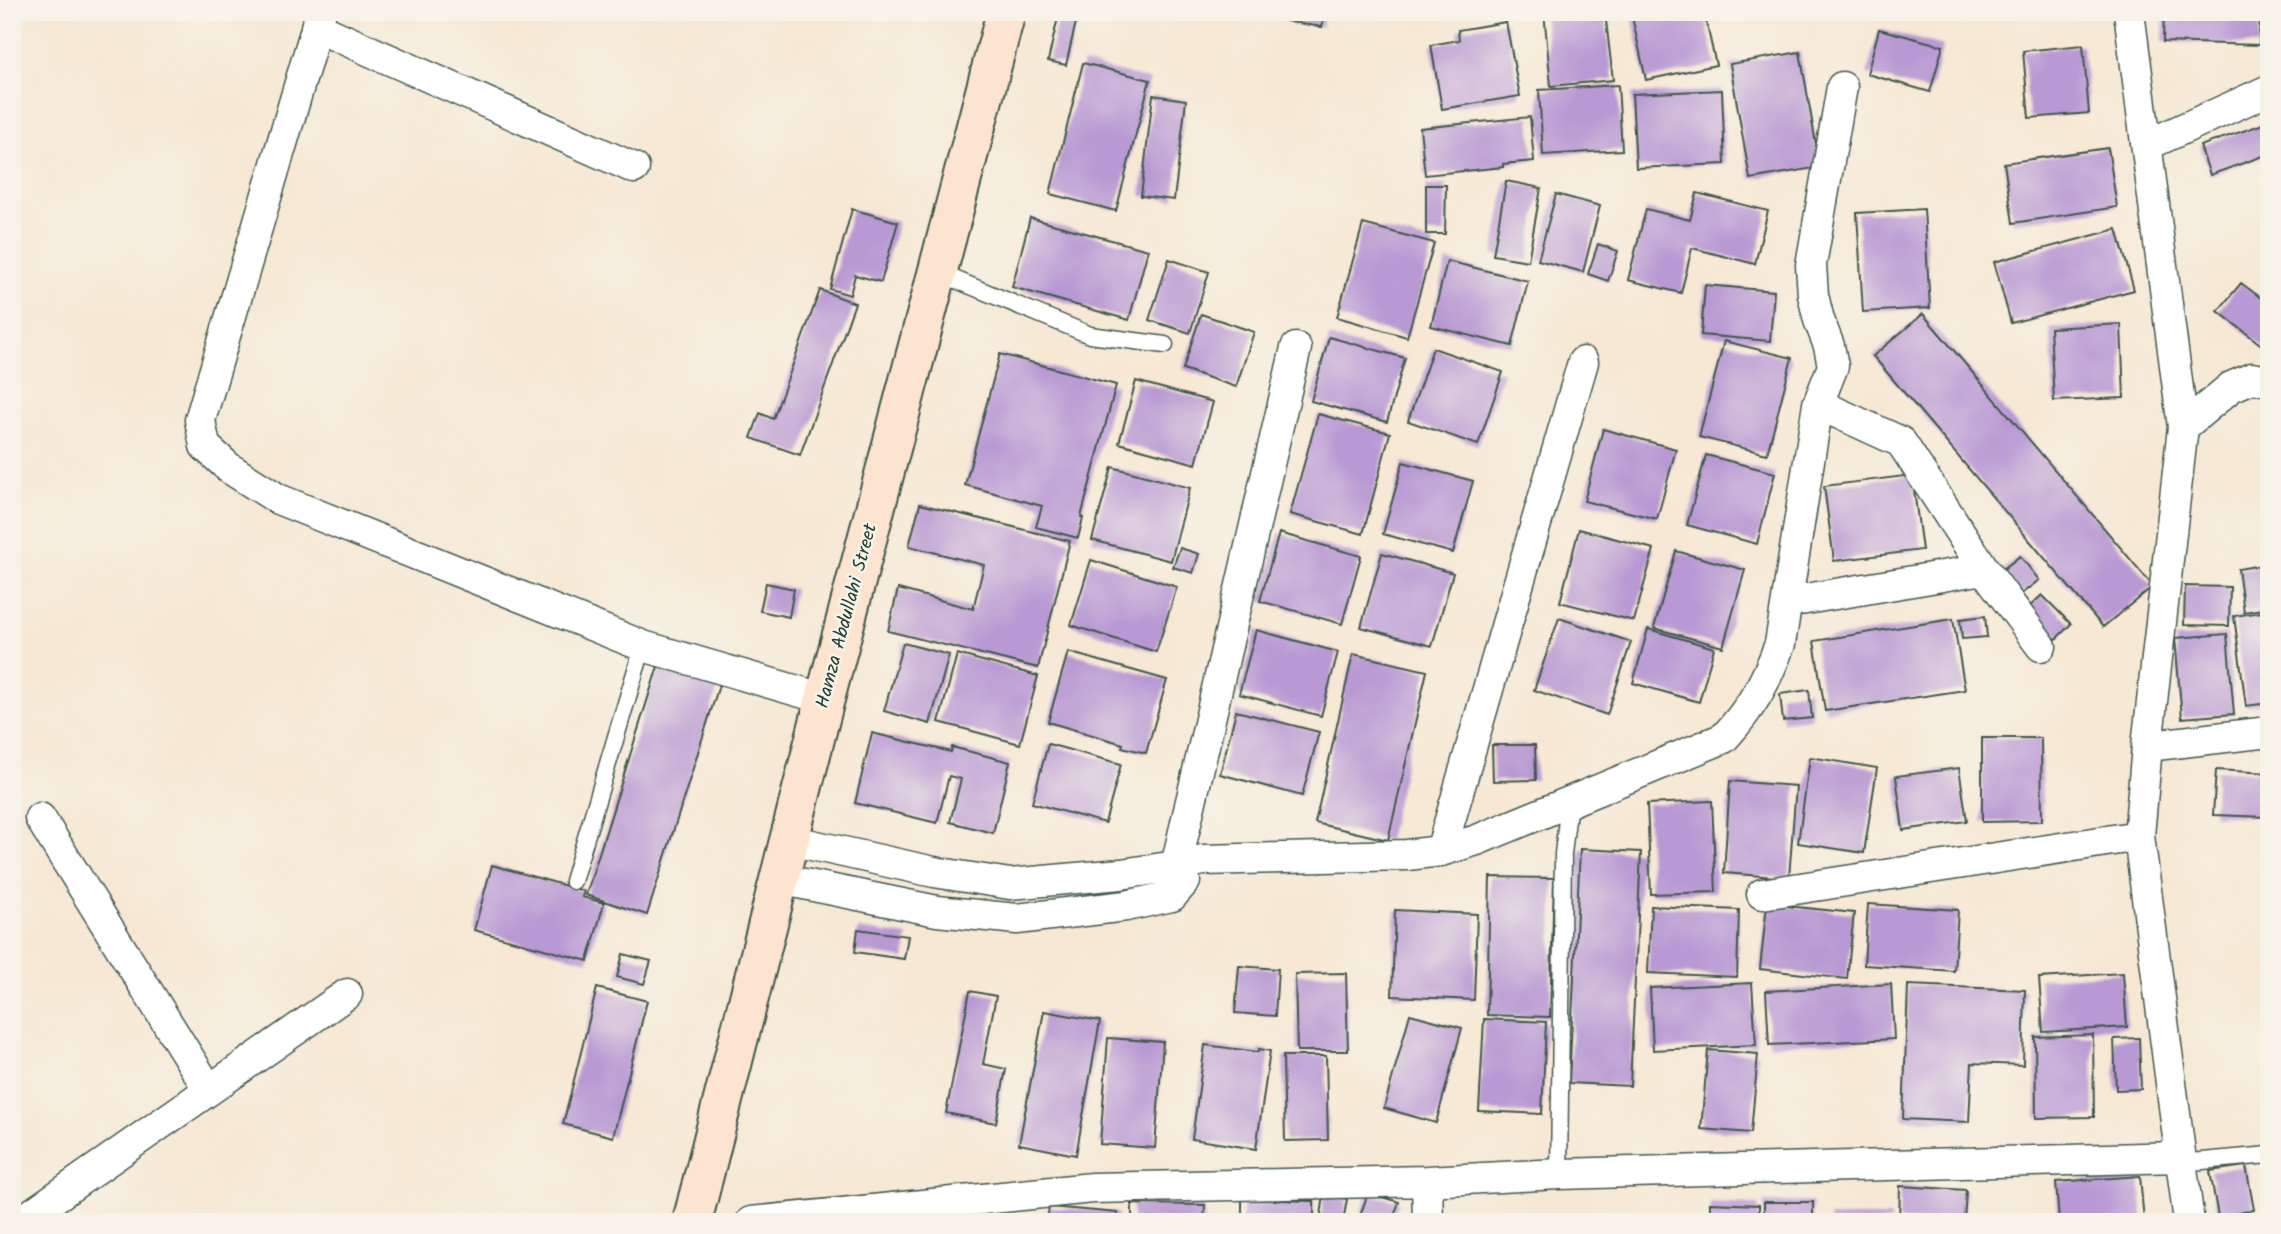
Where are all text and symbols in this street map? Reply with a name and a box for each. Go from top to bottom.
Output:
street label: Hamza Abdullahi Street [808,519,886,712]

